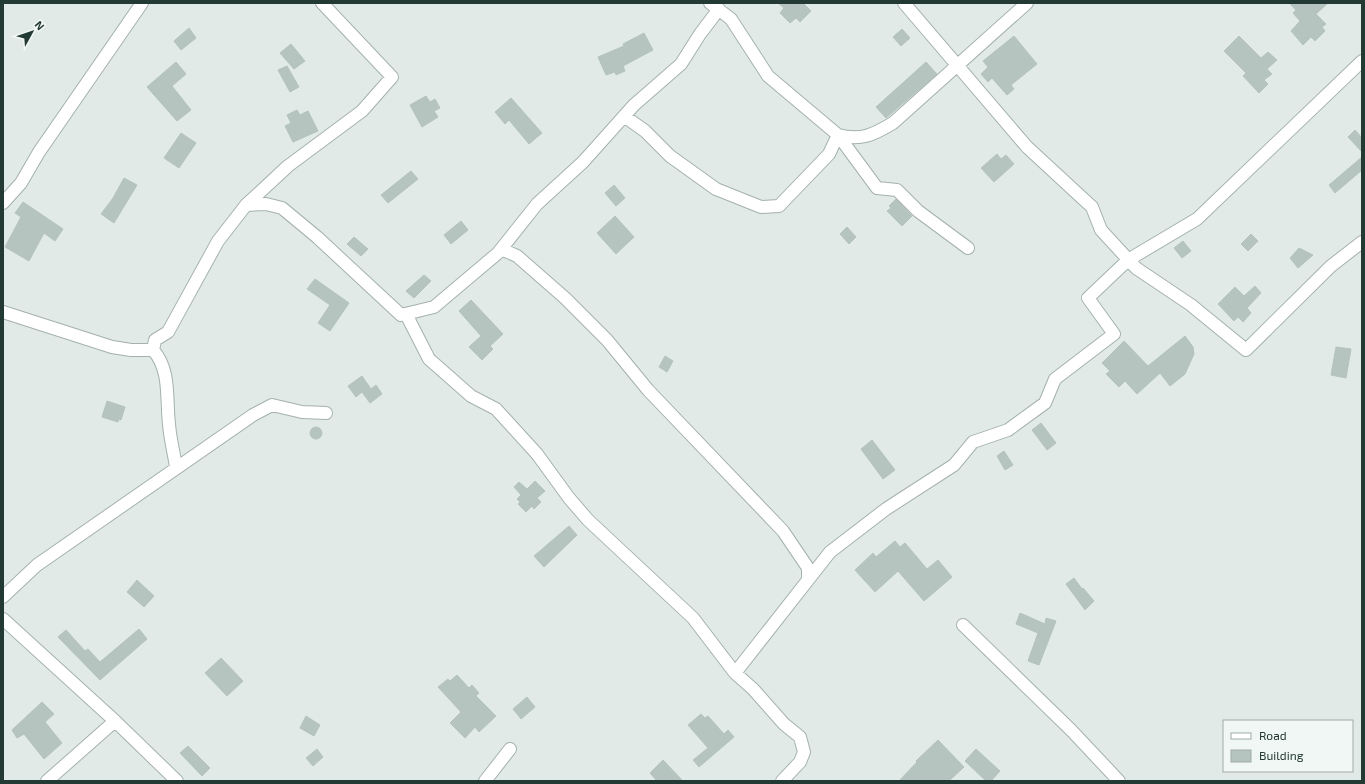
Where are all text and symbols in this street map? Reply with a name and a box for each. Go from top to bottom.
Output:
north arrow [12,12,52,52]
text: N [33,18,48,33]
legend [1223,720,1353,772]
text: Road [1259,728,1287,742]
text: Building [1259,748,1304,762]

